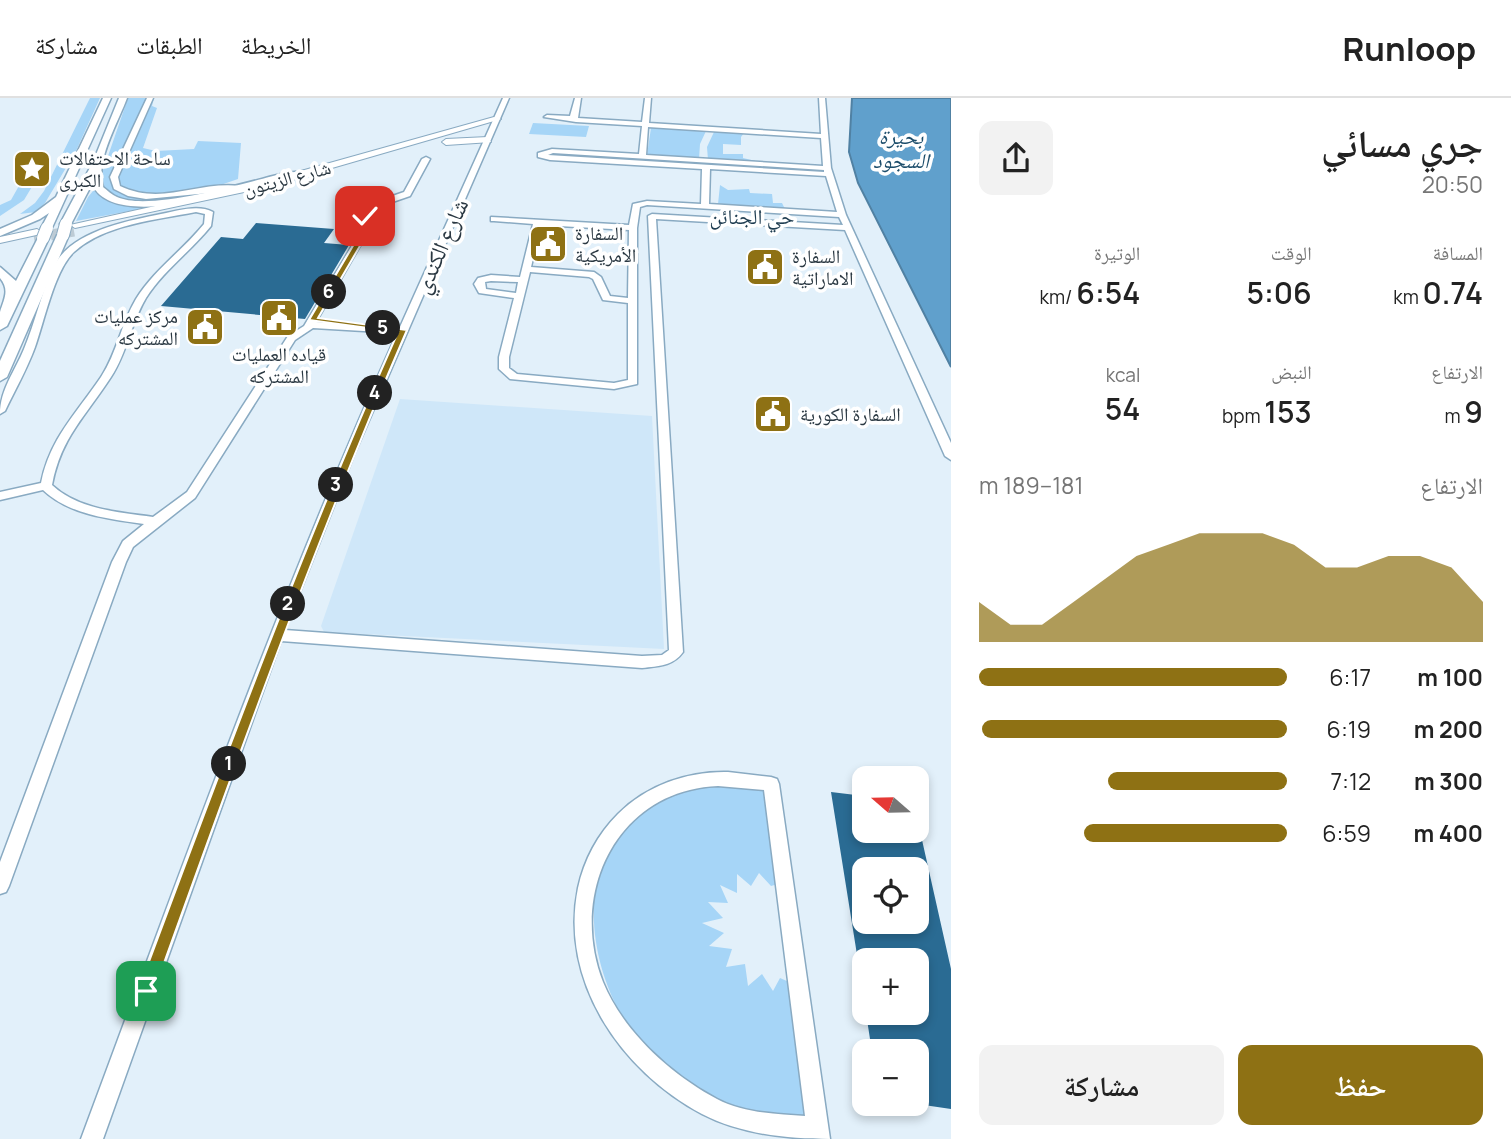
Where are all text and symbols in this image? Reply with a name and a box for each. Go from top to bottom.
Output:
text: Runloop [1343,26,1476,71]
text: مشاركة [35,28,98,61]
text: الطبقات [136,28,203,61]
text: الخريطة [241,28,311,61]
text: جري مسائي [1321,116,1483,168]
button: share [979,121,1053,195]
water label: بحيرة السجود [873,122,931,174]
place label: ساحة الاحتفالات الكبرى [59,145,171,193]
place icon: ساحة الاحتفالات الكبرى [11,148,53,190]
street label: شارع الزيتون [240,154,334,202]
text: 20:50 [1422,168,1483,200]
pin [335,186,395,246]
street label: شارع الكندي [405,193,479,300]
icon: check [346,197,384,235]
district label: حي الجنائن [710,202,794,233]
place label: السفارة الأمريكية [575,220,636,268]
public building icon: السفارة الأمريكية [527,223,569,265]
text: الوتيرة [1094,240,1140,266]
text: الوقت [1271,240,1312,266]
text: المسافة [1433,240,1483,266]
place label: السفارة الاماراتية [792,243,854,291]
public building icon: السفارة الاماراتية [744,246,786,288]
text: 6:54 [1076,272,1140,313]
text: 5:06 [1246,272,1312,313]
text: 0.74 [1423,272,1483,313]
pin: 6 [312,274,346,310]
text: 6 [323,278,334,304]
text: /km [1040,284,1076,310]
text: km [1393,284,1423,310]
public building icon: قياده العمليات المشتركه [258,297,300,339]
place label: مركز عمليات المشتركه [94,303,178,351]
public building icon: مركز عمليات المشتركه [184,306,226,348]
pin: 5 [366,310,400,345]
text: 5 [377,314,388,340]
place label: قياده العمليات المشتركه [232,341,326,389]
text: النبض [1271,359,1312,385]
text: الارتفاع [1431,359,1483,385]
text: kcal [1106,362,1140,388]
pin: 4 [358,376,392,410]
text: 4 [369,379,380,405]
text: 54 [1105,388,1140,429]
text: 153 [1264,391,1312,432]
text: 9 [1464,391,1483,432]
public building icon: السفارة الكورية [752,393,794,435]
place label: السفارة الكورية [800,401,901,427]
text: bpm [1222,403,1264,429]
text: m [1444,403,1464,429]
pin: 3 [318,468,354,502]
text: 181–189 m [979,469,1083,501]
text: الارتفاع [1420,469,1483,501]
text: 3 [330,471,341,497]
pin: 2 [270,587,306,622]
text: 2 [282,590,293,616]
text: 6:17 [1329,661,1371,693]
text: 100 m [1417,661,1483,693]
text: 6:19 [1327,713,1371,745]
text: 200 m [1414,713,1483,745]
pin: 1 [212,746,246,782]
text: 1 [224,750,233,776]
text: 7:12 [1330,765,1371,797]
text: 300 m [1414,765,1483,797]
north arrow [852,766,929,844]
map controls [852,766,929,1116]
text: 6:59 [1322,817,1371,849]
text: 400 m [1413,817,1483,849]
button: locate [852,857,929,934]
button: + [852,948,929,1025]
pin [116,961,176,1021]
icon: arrive [127,972,165,1010]
button: − [852,1039,929,1116]
button: مشاركة [979,1045,1224,1125]
button: حفظ [1238,1045,1483,1125]

